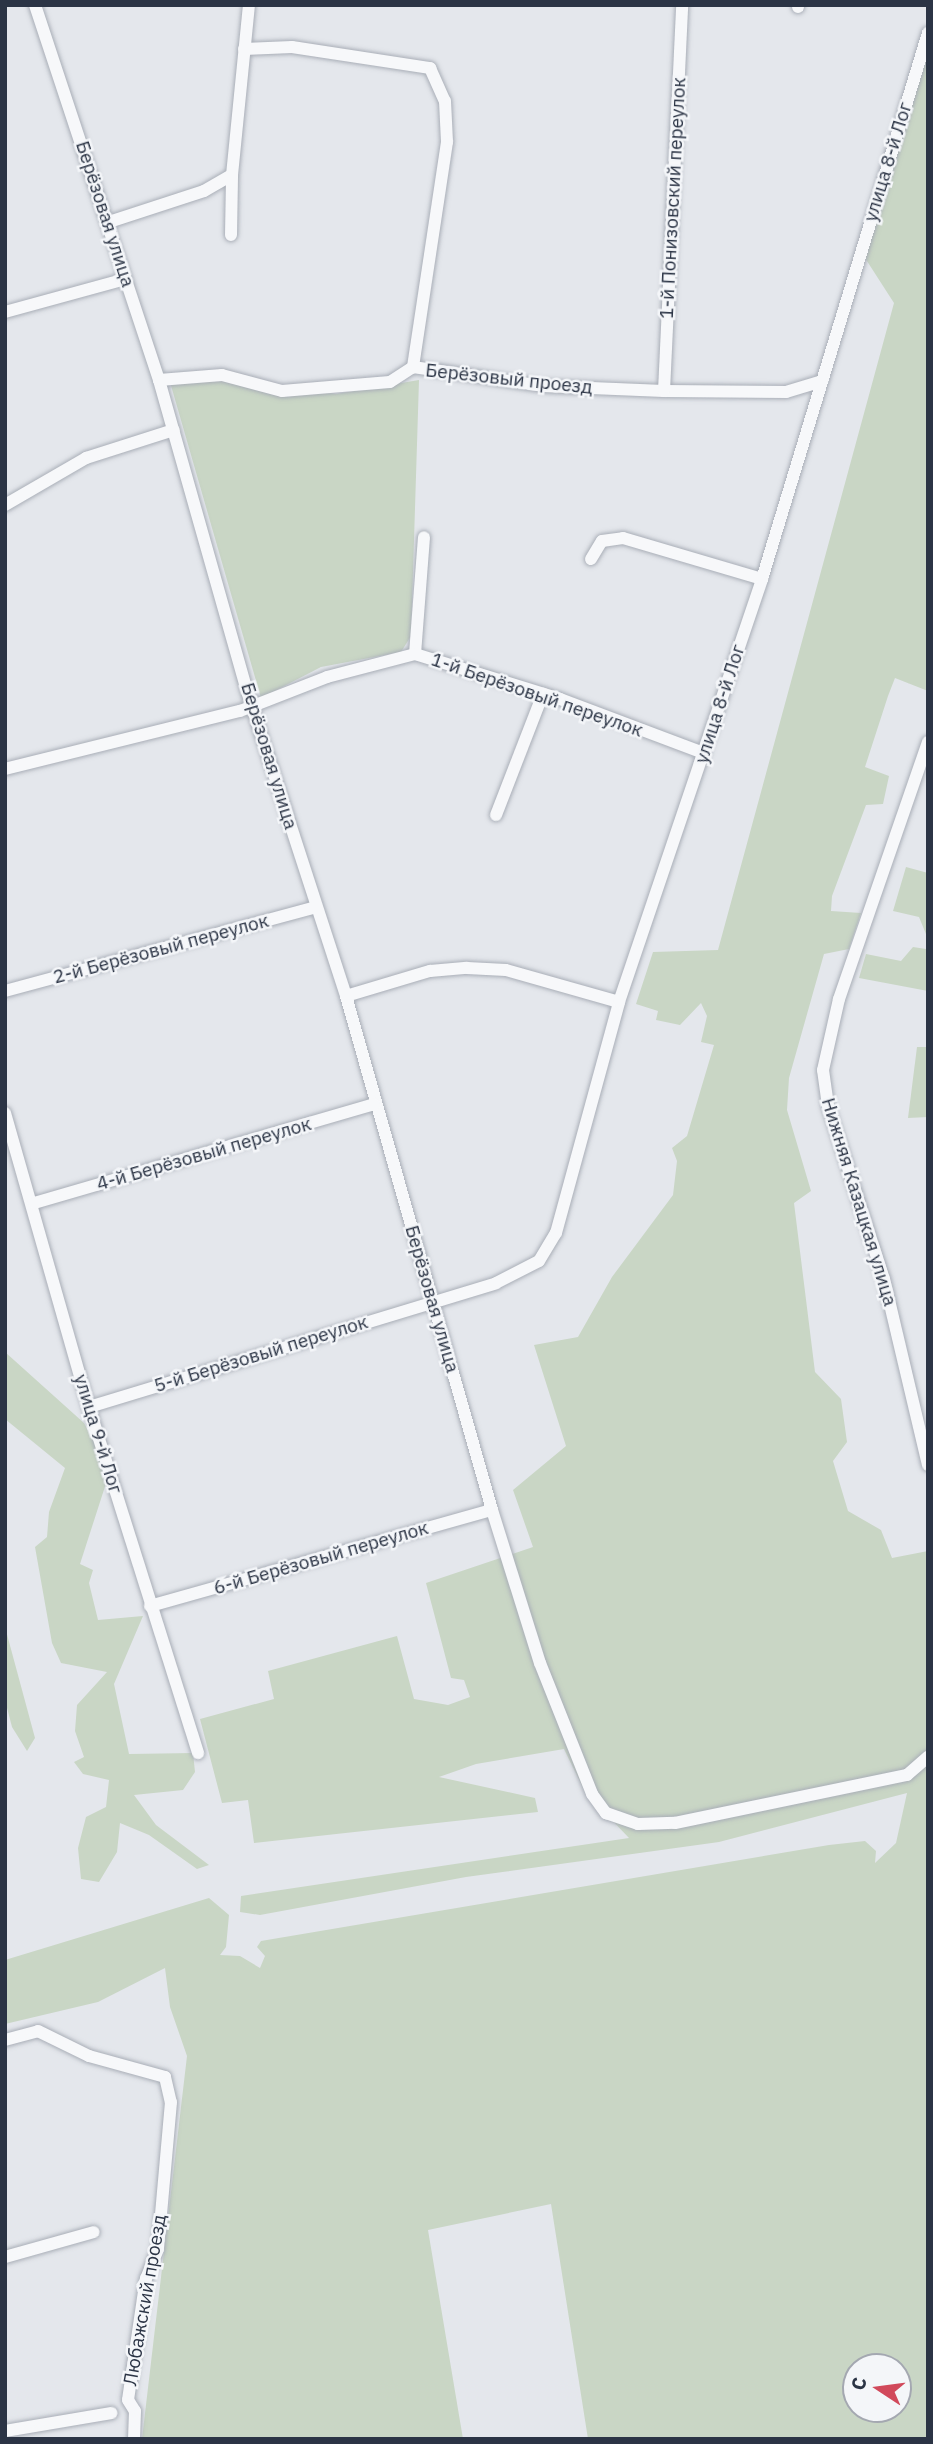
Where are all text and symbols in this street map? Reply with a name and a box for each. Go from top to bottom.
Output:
street label: 1-й Понизовский переулок [655,77,691,319]
street label: улица 8-й Лог [859,100,917,224]
street label: Берёзовая улица [71,138,139,290]
street label: Берёзовый проезд [424,359,594,399]
street label: улица 8-й Лог [690,642,750,766]
street label: 1-й Берёзовый переулок [428,648,646,742]
street label: Берёзовая улица [236,680,302,832]
street label: 2-й Берёзовый переулок [51,909,271,989]
street label: Нижняя Казацкая улица [816,1095,902,1309]
street label: 4-й Берёзовый переулок [94,1112,314,1196]
street label: Берёзовая улица [400,1223,464,1375]
street label: 5-й Берёзовый переулок [151,1311,371,1397]
street label: улица 9-й Лог [69,1372,127,1496]
street label: 6-й Берёзовый переулок [211,1516,431,1600]
street label: Любажский проезд [119,2212,171,2388]
north arrow [842,2353,912,2423]
text: С [845,2375,872,2392]

